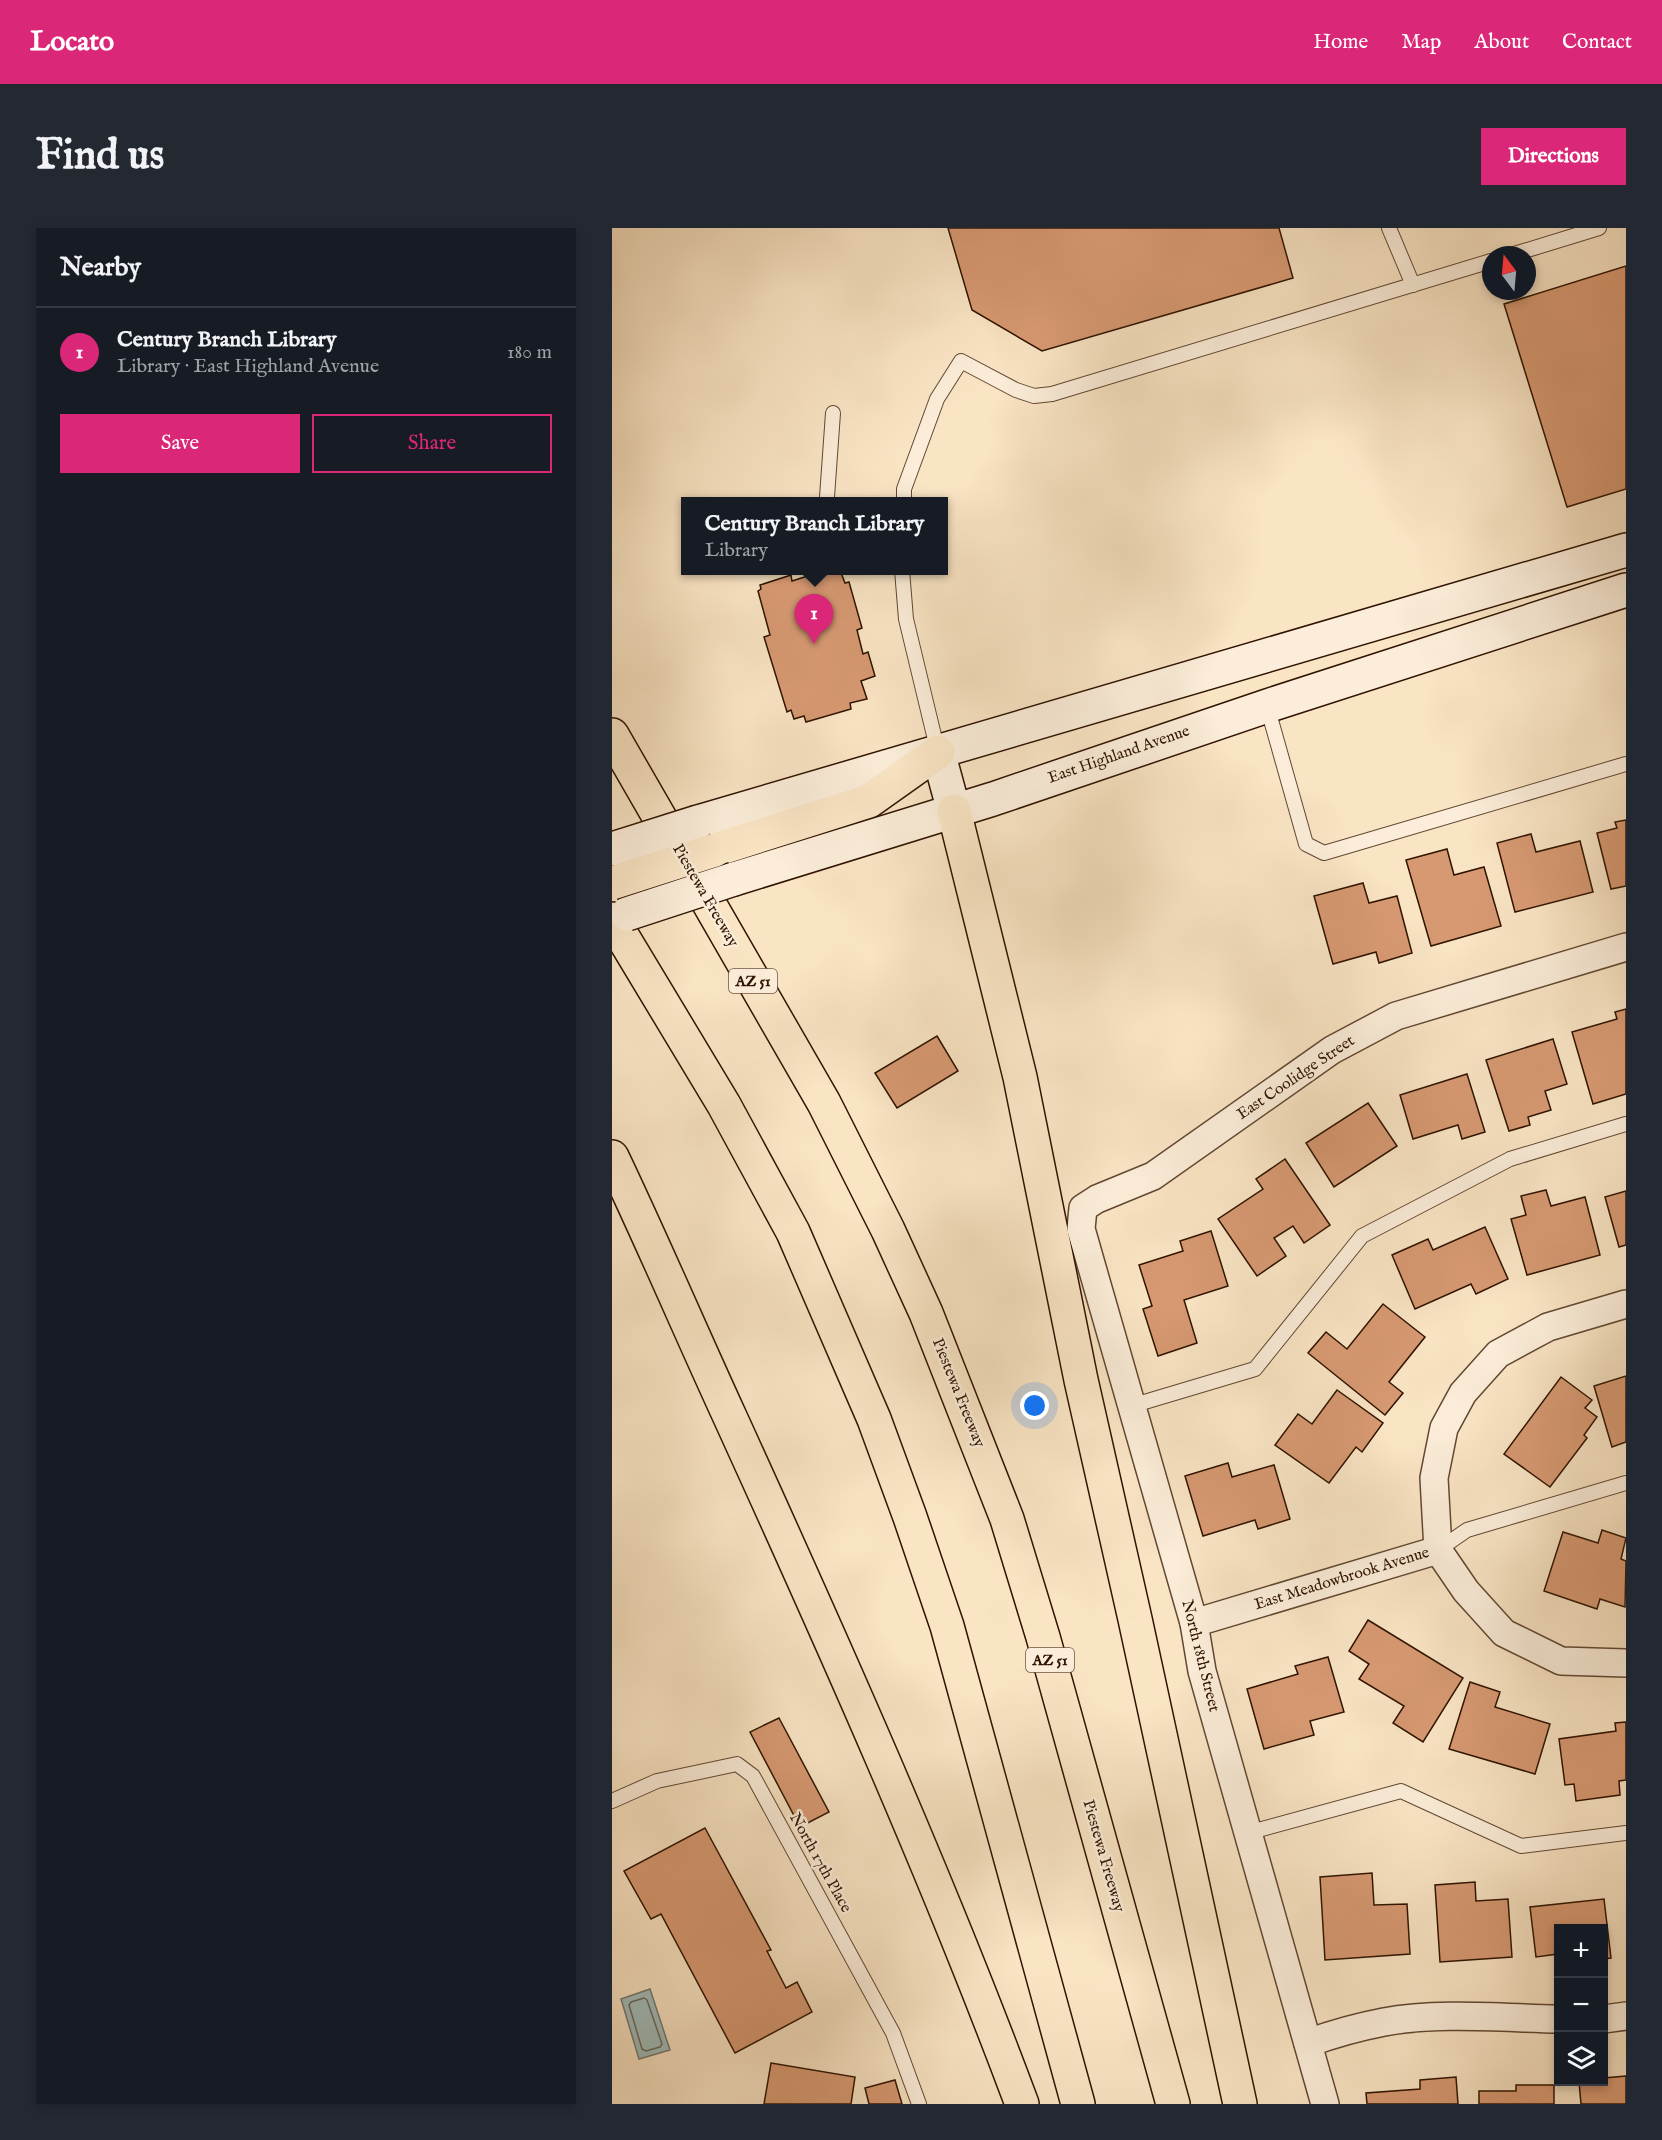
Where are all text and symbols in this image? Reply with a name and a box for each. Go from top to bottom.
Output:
text: Locato [30,25,114,60]
text: Home [1313,29,1368,56]
text: Map [1401,29,1441,56]
text: About [1474,29,1529,56]
text: Contact [1562,29,1632,56]
button: Directions [1481,128,1626,185]
text: Find us [36,130,164,183]
north arrow [1482,246,1536,300]
text: Nearby [60,251,141,284]
text: Century Branch Library [117,326,337,354]
text: 1 [76,340,83,365]
text: 180 m [507,340,552,365]
text: Library · East Highland Avenue [117,354,379,379]
button: Save [60,414,300,473]
button: Share [312,414,552,473]
popup [681,497,948,575]
text: Century Branch Library [705,510,924,538]
text: Library [705,538,768,563]
pin: 1 [794,594,834,644]
street label: East Highland Avenue [1046,721,1192,789]
street label: Piestewa Freeway [667,841,743,951]
road number: AZ 51 [729,969,777,993]
street label: East Coolidge Street [1233,1031,1359,1125]
street label: Piestewa Freeway [927,1336,989,1451]
your location [1020,1391,1049,1420]
street label: East Meadowbrook Avenue [1252,1543,1432,1615]
street label: North 18th Street [1176,1598,1224,1715]
road number: AZ 51 [1026,1648,1074,1672]
street label: Piestewa Freeway [1077,1798,1129,1915]
street label: North 17th Place [784,1810,856,1916]
map controls [1554,1924,1608,2086]
button: + [1554,1924,1608,1978]
button: − [1554,1978,1608,2032]
button: layers [1554,2032,1608,2086]

